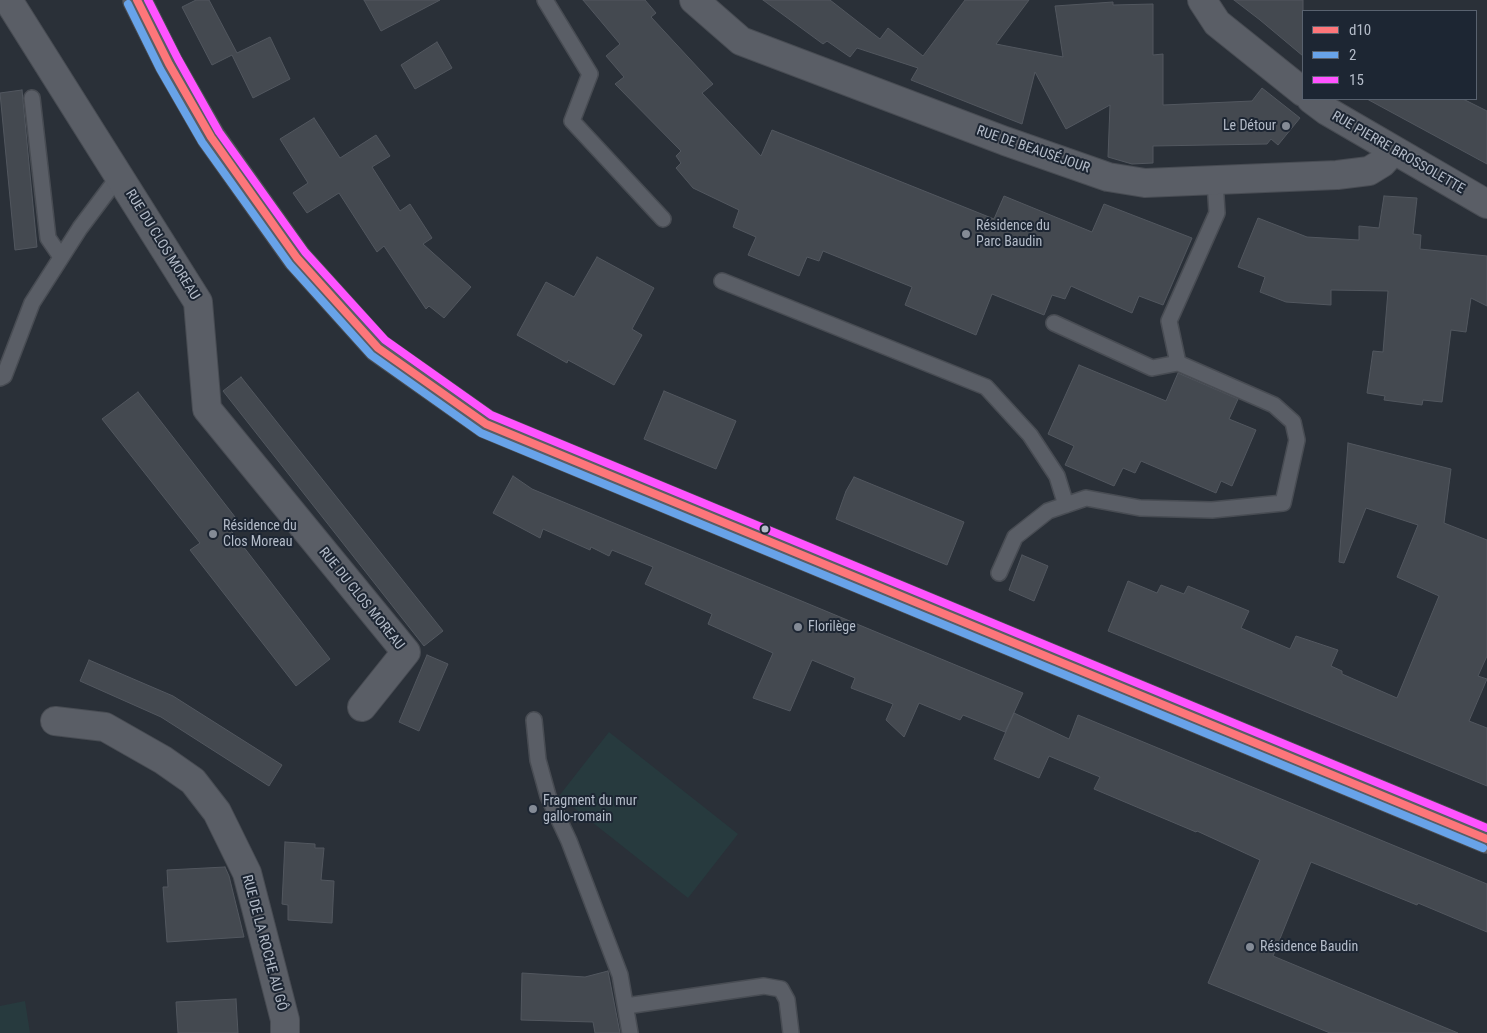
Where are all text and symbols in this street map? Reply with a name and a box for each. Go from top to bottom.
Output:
legend [1302,10,1477,100]
text: d10 [1349,21,1371,39]
text: 2 [1349,46,1356,64]
text: 15 [1349,71,1364,89]
street label: RUE PIERRE BROSSOLETTE [1329,108,1467,198]
place label: Le Détour [1223,118,1276,134]
marker: Le Détour [1280,120,1292,132]
street label: RUE DE BEAUSÉJOUR [974,123,1092,177]
street label: RUE DU CLOS MOREAU [121,187,203,303]
place label: Résidence du Parc Baudin [976,218,1050,250]
marker: Résidence du Parc Baudin [960,228,972,240]
place label: Résidence du Clos Moreau [223,518,297,550]
unlabelled marker [760,524,770,534]
marker: Résidence du Clos Moreau [207,528,219,540]
street label: RUE DU CLOS MOREAU [315,544,407,654]
place label: Florilège [808,619,856,635]
marker: Florilège [792,621,804,633]
place label: Fragment du mur gallo-romain [543,793,637,826]
marker: Fragment du mur gallo-romain [527,803,539,815]
street label: RUE DE LA ROCHE AU GÔ [238,873,290,1013]
place label: Résidence Baudin [1260,939,1358,955]
marker: Résidence Baudin [1244,941,1256,953]

